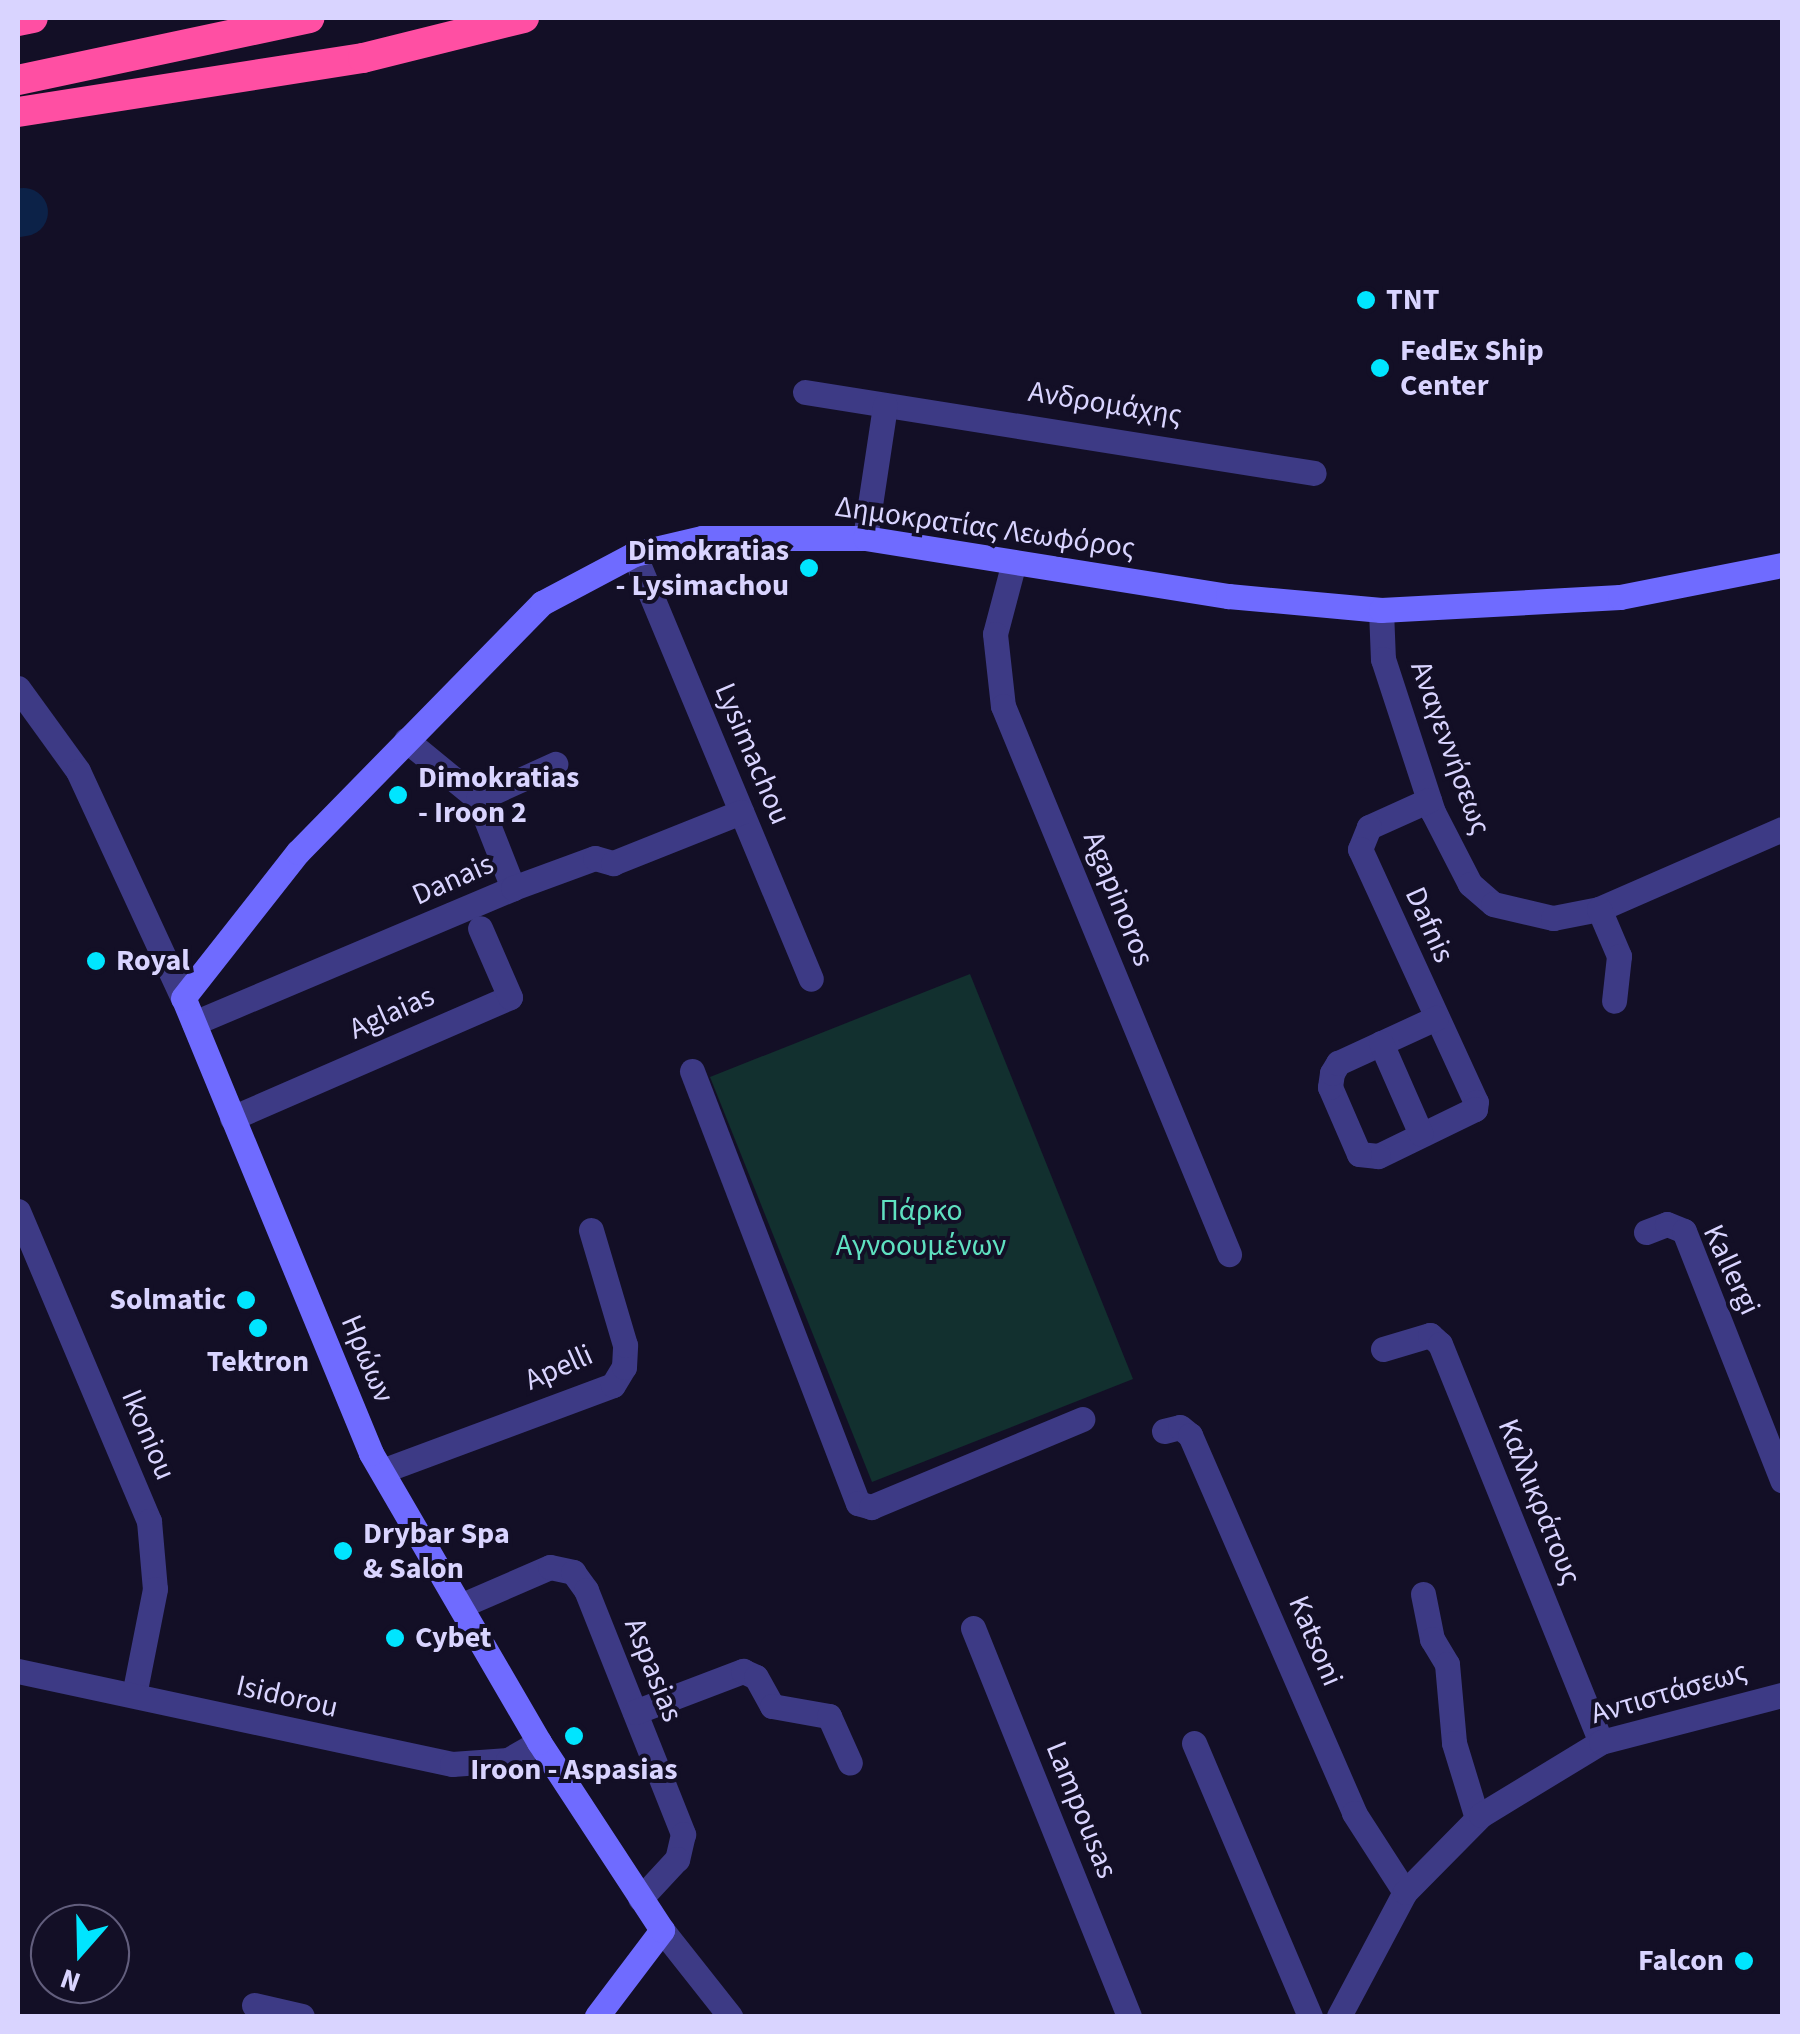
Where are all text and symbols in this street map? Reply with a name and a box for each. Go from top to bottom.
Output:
place label: TNT [1386,282,1439,318]
marker: TNT [1355,289,1377,311]
place label: FedEx Ship Center [1400,333,1544,404]
marker: FedEx Ship Center [1369,357,1391,379]
street label: Ανδρομάχης [1026,374,1184,434]
street label: Δημοκρατίας Λεωφόρος [833,489,1137,567]
place label: Dimokratias - Lysimachou [616,533,789,604]
marker: Dimokratias - Lysimachou [798,557,820,579]
street label: Αναγεννήσεως [1402,656,1498,840]
street label: Lysimachou [706,678,798,830]
place label: Dimokratias - Iroon 2 [418,760,579,830]
marker: Dimokratias - Iroon 2 [387,784,409,806]
street label: Agapinoros [1075,827,1161,971]
street label: Danais [407,846,499,914]
street label: Dafnis [1397,882,1461,968]
place label: Royal [116,943,190,979]
marker: Royal [85,950,107,972]
street label: Aglaias [344,978,440,1048]
park label: Πάρκο Αγνοουμένων [836,1193,1006,1264]
street label: Kallergi [1695,1219,1767,1321]
place label: Solmatic [109,1282,226,1318]
marker: Solmatic [235,1289,257,1311]
street label: Ηρώων [332,1310,402,1408]
marker: Tektron [247,1317,269,1339]
street label: Apelli [519,1337,599,1399]
place label: Tektron [207,1344,309,1380]
street label: Ikoniou [113,1384,183,1486]
street label: Καλλικράτους [1489,1414,1589,1590]
place label: Drybar Spa & Salon [363,1516,510,1586]
marker: Drybar Spa & Salon [332,1540,354,1562]
street label: Katsoni [1280,1590,1350,1692]
street label: Aspasias [616,1613,690,1727]
place label: Cybet [415,1620,491,1656]
marker: Cybet [384,1627,406,1649]
street label: Αντιστάσεως [1587,1654,1751,1732]
street label: Isidorou [233,1668,341,1726]
marker: Iroon - Aspasias [563,1725,585,1747]
street label: Lampousas [1037,1736,1125,1884]
place label: Iroon - Aspasias [470,1752,678,1788]
north arrow [30,1904,130,2004]
place label: Falcon [1638,1943,1724,1979]
marker: Falcon [1733,1950,1755,1972]
text: N [55,1958,86,2002]

